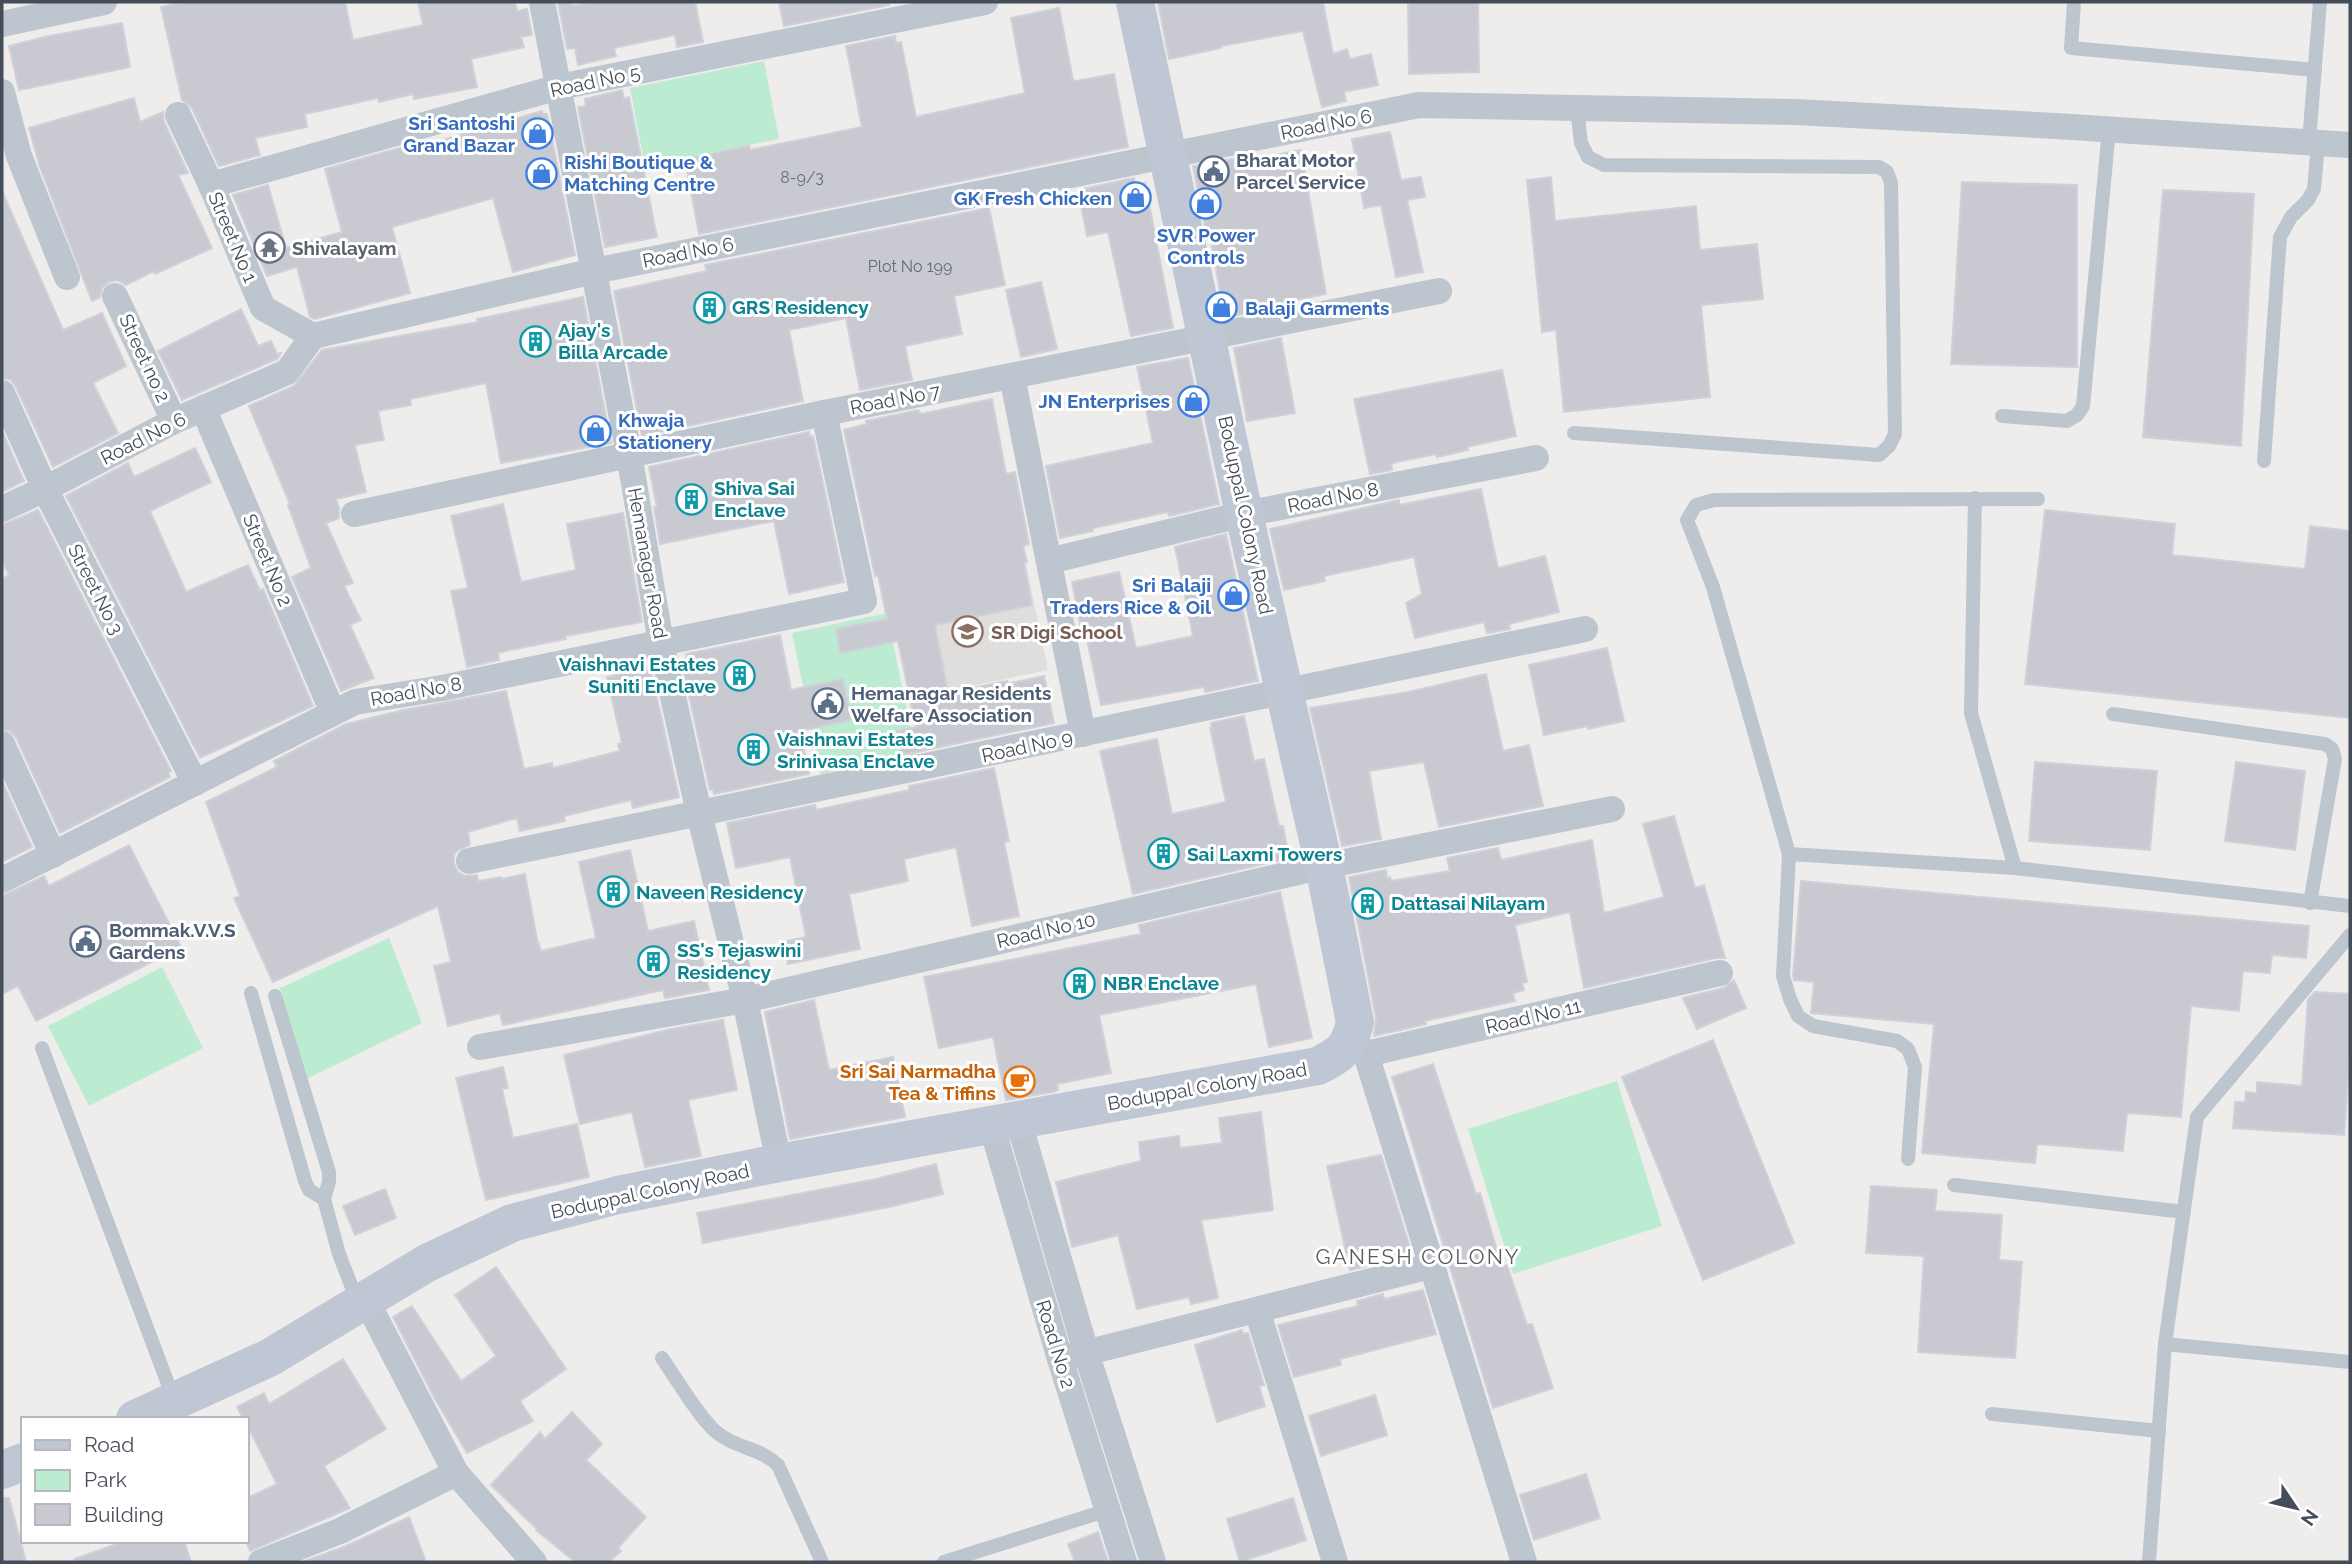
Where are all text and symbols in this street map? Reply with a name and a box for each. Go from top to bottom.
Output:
street label: Road No 5 [548,61,642,101]
street label: Road No 6 [1278,104,1374,144]
place label: Sri Santoshi Grand Bazar [403,112,516,156]
shop icon: Sri Santoshi Grand Bazar [521,117,555,151]
place label: Bharat Motor Parcel Service [1236,149,1366,193]
place label: Rishi Boutique & Matching Centre [564,151,715,195]
public building icon: Bharat Motor Parcel Service [1196,154,1230,188]
shop icon: Rishi Boutique & Matching Centre [524,156,558,190]
house number: 8-9/3 [780,168,824,187]
shop icon: GK Fresh Chicken [1118,181,1152,215]
place label: GK Fresh Chicken [954,187,1112,209]
shop icon: SVR Power Controls [1189,187,1223,221]
street label: Street No 1 [204,188,262,286]
place label: SVR Power Controls [1157,224,1256,268]
temple icon: Shivalayam [252,231,286,265]
street label: Road No 6 [640,232,736,272]
place label: Shivalayam [292,237,396,259]
house number: Plot No 199 [868,257,952,276]
building icon: GRS Residency [692,290,726,324]
shop icon: Balaji Garments [1205,291,1239,325]
place label: GRS Residency [732,296,869,318]
place label: Balaji Garments [1245,297,1389,319]
street label: Street no 2 [115,310,175,406]
place label: Ajay's Billa Arcade [558,319,668,363]
building icon: Ajay's Billa Arcade [518,324,552,358]
street label: Road No 7 [848,379,942,419]
shop icon: JN Enterprises [1176,384,1210,418]
place label: JN Enterprises [1039,390,1170,412]
street label: Road No 6 [97,407,189,469]
place label: Khwaja Stationery [618,409,712,453]
shop icon: Khwaja Stationery [578,414,612,448]
street label: Boduppal Colony Road [1214,414,1278,616]
place label: Shiva Sai Enclave [714,477,795,521]
street label: Road No 8 [1286,477,1380,517]
building icon: Shiva Sai Enclave [674,482,708,516]
street label: Hemanagar Road [624,486,672,640]
street label: Street No 2 [239,511,297,609]
street label: Street No 3 [64,540,128,638]
place label: Sri Balaji Traders Rice & Oil [1050,574,1212,618]
shop icon: Sri Balaji Traders Rice & Oil [1217,579,1251,613]
school or university icon: SR Digi School [951,615,985,649]
place label: SR Digi School [991,621,1124,643]
place label: Vaishnavi Estates Suniti Enclave [559,653,716,697]
building icon: Vaishnavi Estates Suniti Enclave [722,658,756,692]
street label: Road No 8 [369,672,463,710]
place label: Hemanagar Residents Welfare Association [851,682,1051,726]
public building icon: Hemanagar Residents Welfare Association [811,687,845,721]
street label: Road No 9 [980,726,1074,766]
place label: Vaishnavi Estates Srinivasa Enclave [777,728,935,772]
building icon: Vaishnavi Estates Srinivasa Enclave [737,733,771,767]
building icon: Sai Laxmi Towers [1147,837,1181,871]
place label: Sai Laxmi Towers [1187,843,1342,865]
building icon: Naveen Residency [596,875,630,909]
place label: Naveen Residency [636,881,804,903]
building icon: Dattasai Nilayam [1351,886,1385,920]
place label: Dattasai Nilayam [1391,892,1545,914]
street label: Road No 10 [994,908,1098,952]
place label: Bommak.V.V.S Gardens [109,919,236,963]
public building icon: Bommak.V.V.S Gardens [69,924,103,958]
place label: SS's Tejaswini Residency [677,939,801,983]
building icon: SS's Tejaswini Residency [637,944,671,978]
building icon: NBR Enclave [1063,966,1097,1000]
place label: NBR Enclave [1103,972,1219,994]
street label: Road No 11 [1483,994,1583,1038]
street label: Boduppal Colony Road [1106,1058,1308,1114]
place label: Sri Sai Narmadha Tea & Tiffins [840,1060,996,1104]
cafe icon: Sri Sai Narmadha Tea & Tiffins [1002,1065,1036,1099]
street label: Boduppal Colony Road [549,1159,751,1223]
district label: GANESH COLONY [1315,1244,1521,1269]
street label: Road No 2 [1032,1297,1080,1391]
legend [21,1417,248,1543]
text: Road [84,1432,134,1457]
text: Park [84,1467,127,1492]
north arrow [2261,1473,2331,1543]
text: Building [84,1502,164,1527]
text: N [2297,1506,2323,1530]

